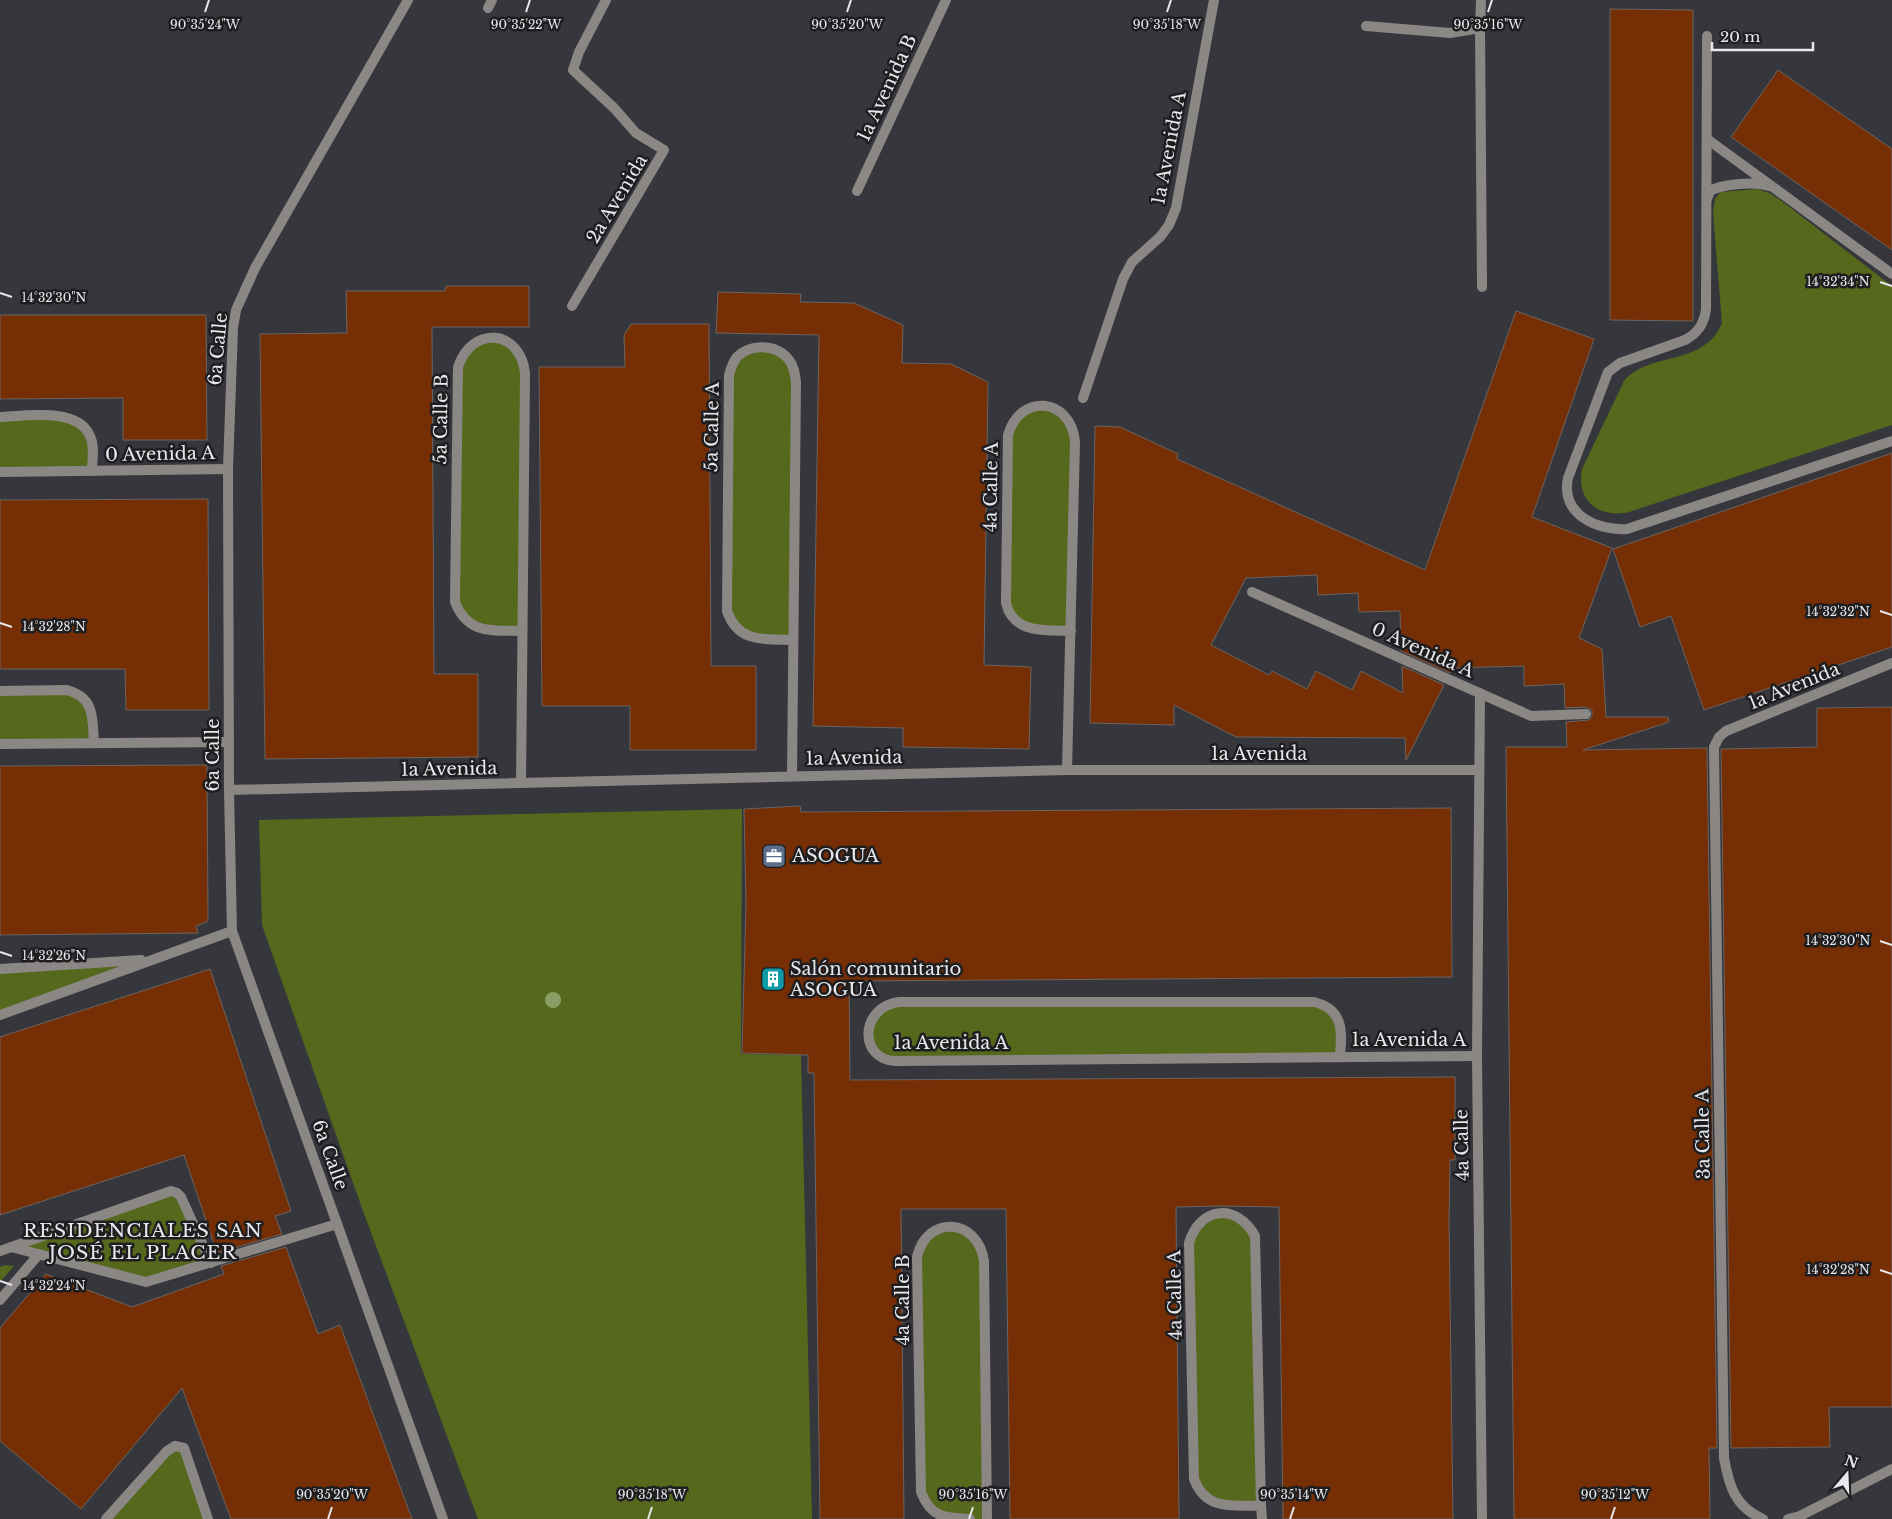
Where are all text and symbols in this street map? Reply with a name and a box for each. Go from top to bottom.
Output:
text: 90°35'24"W [170,17,241,32]
text: 90°35'22"W [491,17,562,32]
text: 90°35'20"W [811,17,884,32]
text: 90°35'18"W [1133,17,1202,32]
text: 90°35'16"W [1454,17,1523,32]
scale bar [1712,20,1813,52]
text: 20 m [1720,27,1760,46]
street label: 1a Avenida B [853,31,921,145]
street label: 1a Avenida A [1147,88,1191,206]
street label: 2a Avenida [582,151,652,247]
text: 14°32'34"N [1806,274,1870,289]
text: 14°32'30"N [22,290,87,305]
street label: 6a Calle [204,312,232,386]
street label: 5a Calle B [429,374,453,464]
street label: 5a Calle A [700,381,724,472]
street label: 4a Calle A [979,441,1003,532]
street label: 0 Avenida A [105,442,216,466]
text: 14°32'32"N [1806,604,1870,619]
street label: 0 Avenida A [1368,618,1479,683]
text: 14°32'28"N [22,619,86,634]
street label: 1a Avenida [1745,658,1843,714]
street label: 6a Calle [202,719,224,791]
street label: 1a Avenida [1211,743,1307,765]
street label: 1a Avenida [805,746,903,770]
street label: 1a Avenida [400,757,498,781]
office icon: ASOGUA [761,843,787,869]
place label: ASOGUA [791,845,880,867]
text: 14°32'30"N [1806,933,1871,948]
text: 14°32'26"N [22,948,86,963]
place label: Salón comunitario ASOGUA [789,958,961,1001]
building icon: Salón comunitario ASOGUA [760,966,786,992]
street label: 1a Avenida A [1352,1029,1468,1051]
street label: 1a Avenida A [894,1032,1010,1054]
street label: 3a Calle A [1691,1087,1715,1180]
street label: 4a Calle [1450,1109,1474,1181]
street label: 6a Calle [307,1117,353,1193]
district label: RESIDENCIALES SAN JOSÉ EL PLACER [23,1219,263,1264]
street label: 4a Calle A [1163,1249,1187,1340]
street label: 4a Calle B [892,1255,914,1345]
text: 14°32'28"N [1806,1262,1870,1277]
text: 14°32'24"N [22,1278,86,1293]
north arrow [1822,1449,1872,1499]
text: N [1842,1451,1860,1472]
text: 90°35'20"W [296,1487,369,1502]
text: 90°35'18"W [618,1487,687,1502]
text: 90°35'16"W [939,1487,1008,1502]
text: 90°35'14"W [1260,1487,1329,1502]
text: 90°35'12"W [1581,1487,1650,1502]

